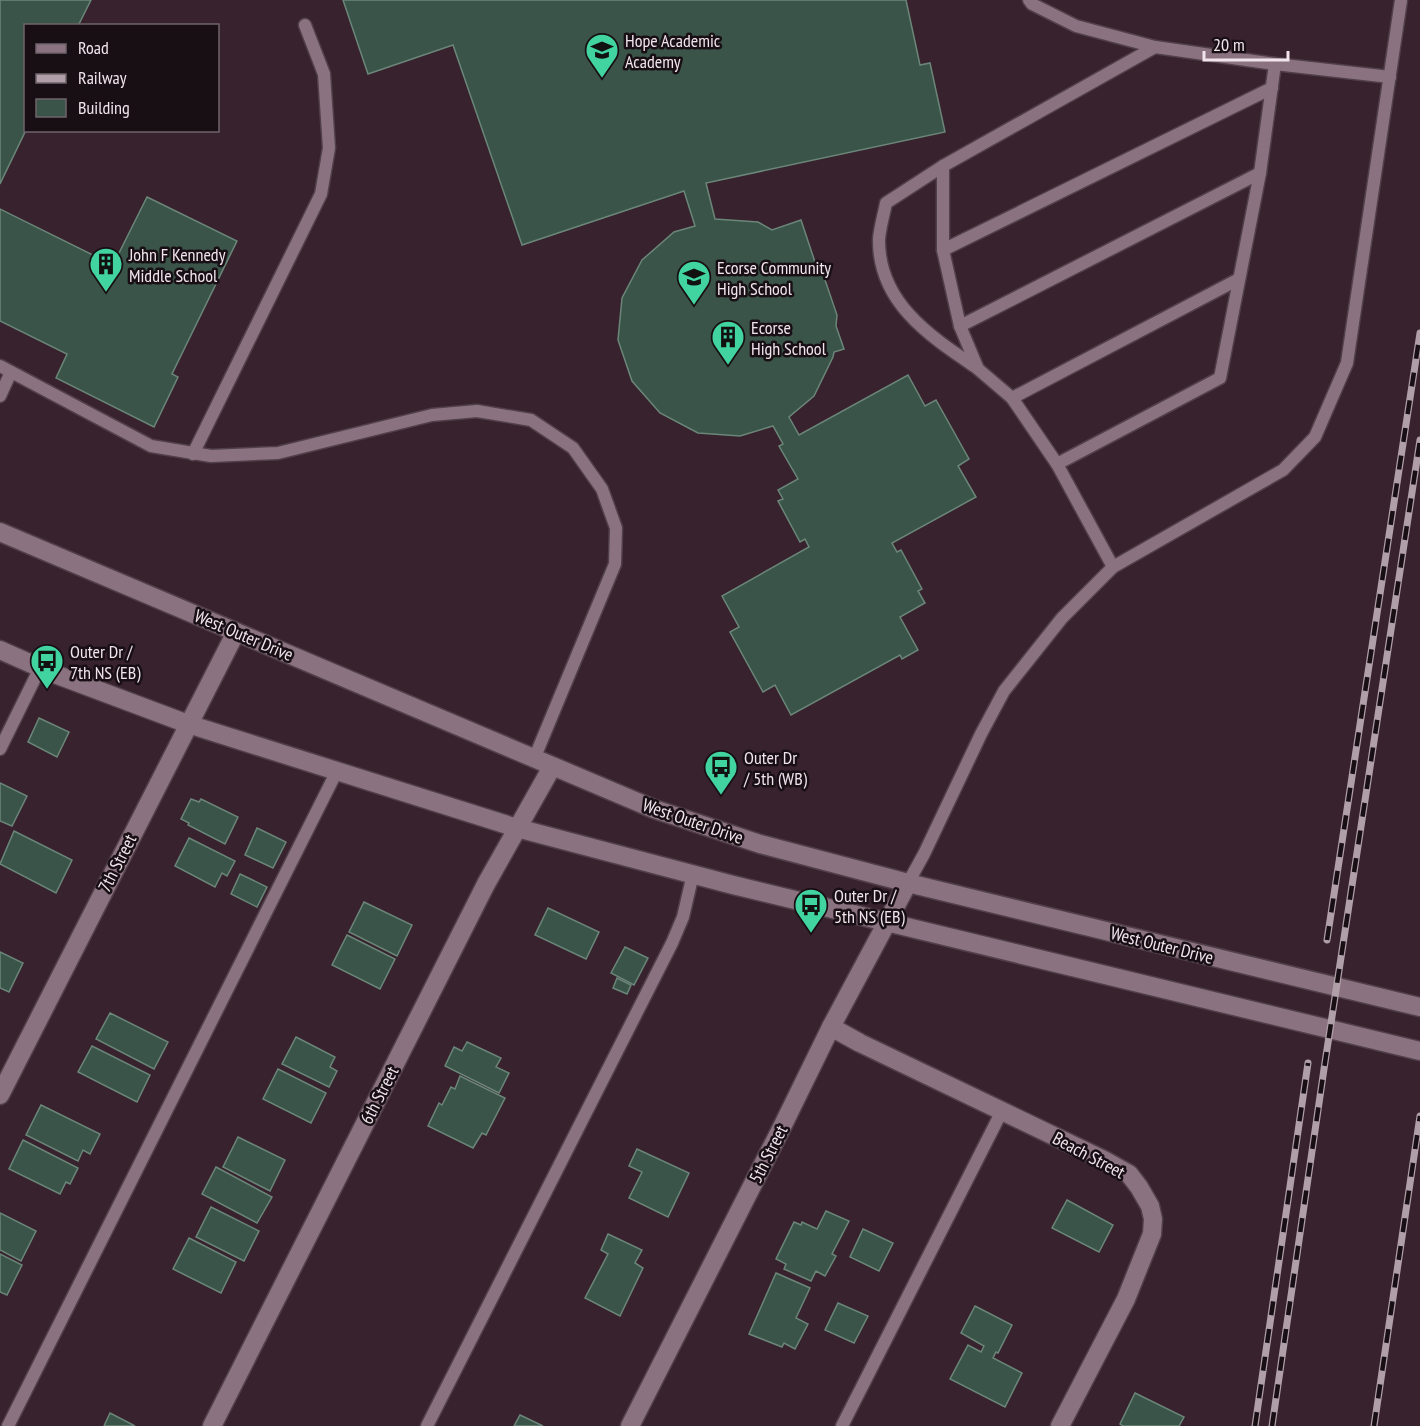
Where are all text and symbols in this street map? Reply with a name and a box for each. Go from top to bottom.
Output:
legend [24,24,219,132]
scale bar [1204,24,1288,62]
place label: Hope Academic Academy [625,29,721,73]
school or university icon: Hope Academic Academy [584,32,620,79]
text: 20 m [1213,33,1245,56]
text: Road [78,36,109,59]
text: Railway [78,66,127,89]
text: Building [78,96,130,119]
place label: John F Kennedy Middle School [128,243,226,287]
building icon: John F Kennedy Middle School [88,246,124,293]
place label: Ecorse Community High School [717,256,831,300]
school or university icon: Ecorse Community High School [676,259,712,306]
place label: Ecorse High School [751,316,827,360]
building icon: Ecorse High School [710,319,746,366]
street label: West Outer Drive [191,604,297,666]
place label: Outer Dr / 7th NS (EB) [70,640,141,684]
bus stop icon: Outer Dr / 7th NS (EB) [29,643,65,690]
place label: Outer Dr / 5th (WB) [743,746,808,790]
bus stop icon: Outer Dr / 5th (WB) [703,749,739,796]
street label: West Outer Drive [640,793,746,849]
street label: 7th Street [93,830,141,896]
place label: Outer Dr / 5th NS (EB) [834,884,905,928]
bus stop icon: Outer Dr / 5th NS (EB) [793,887,829,934]
street label: West Outer Drive [1108,921,1216,969]
street label: 6th Street [355,1062,403,1128]
street label: 5th Street [744,1121,792,1187]
street label: Beach Street [1049,1126,1129,1184]

